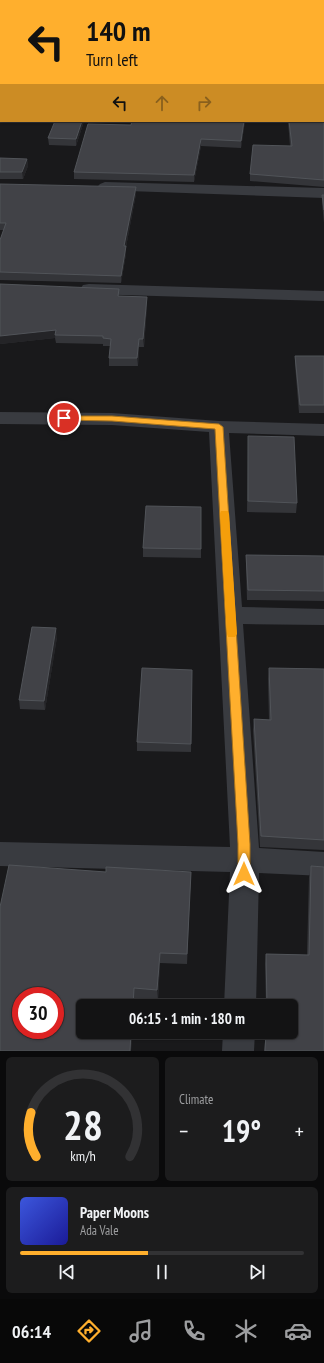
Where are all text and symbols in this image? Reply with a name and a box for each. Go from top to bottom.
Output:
text: 140 m [86,12,150,49]
icon: left [20,16,72,68]
text: Turn left [86,48,138,71]
icon: left [109,92,131,114]
icon: ahead [151,92,173,114]
icon: right [193,92,215,114]
pin [47,401,81,435]
icon: arrive [53,407,75,429]
position arrow [223,853,265,895]
speed limit sign: 30 [12,987,64,1039]
text: 06:15 · 1 min · 180 m [129,1009,245,1028]
text: Climate [179,1091,213,1108]
text: 28 [63,1098,102,1151]
text: 19° [222,1111,261,1150]
text: − [179,1117,188,1145]
text: + [295,1117,304,1145]
text: km/h [70,1146,95,1165]
text: Paper Moons [80,1203,149,1222]
text: Ada Vale [80,1222,119,1239]
icon: previous [56,1261,78,1283]
icon: pause [151,1261,173,1283]
icon: next [246,1261,268,1283]
icon: directions [75,1317,103,1345]
icon: music [127,1317,155,1345]
icon: phone [180,1317,208,1345]
icon: climate [232,1317,260,1345]
icon: car [284,1317,312,1345]
text: 06:14 [12,1320,51,1343]

